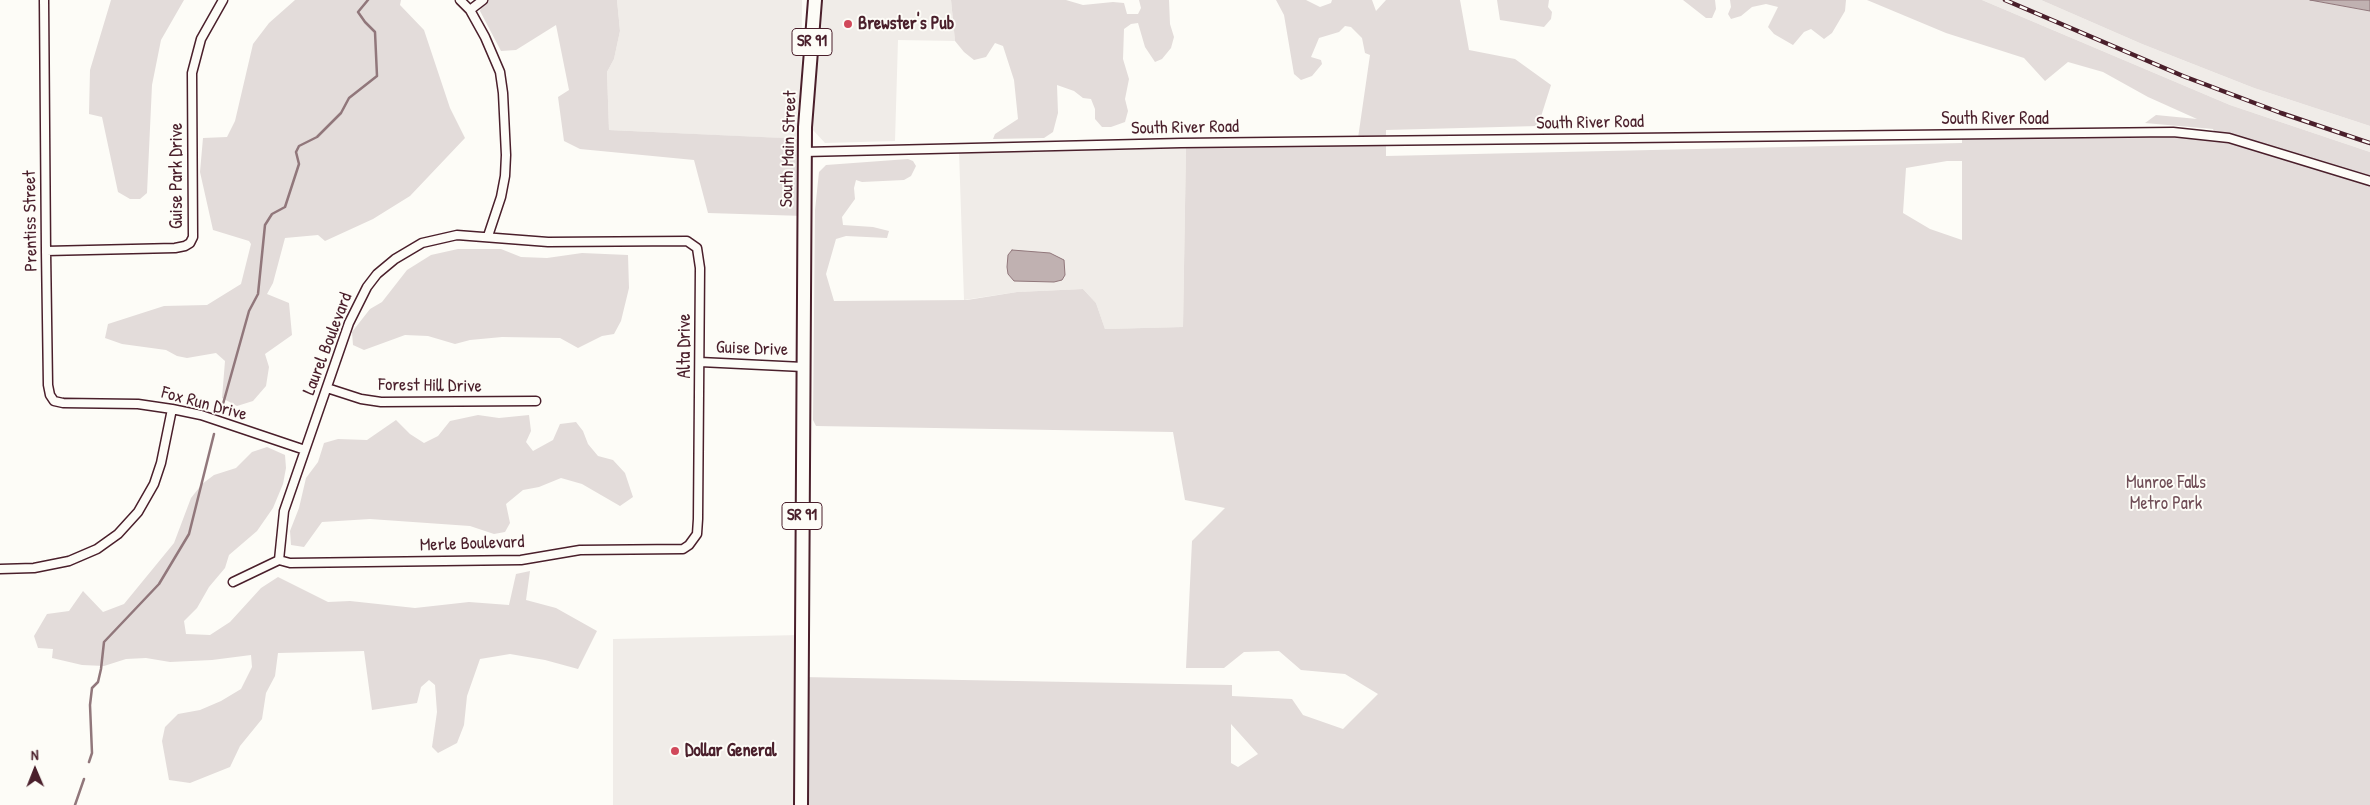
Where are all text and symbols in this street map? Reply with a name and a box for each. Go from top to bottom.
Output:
place label: Brewster's Pub [858,13,954,35]
marker: Brewster's Pub [842,18,854,30]
road number: SR 91 [792,28,832,56]
street label: South Main Street [776,90,802,208]
street label: South River Road [1941,108,2049,130]
street label: South River Road [1536,111,1644,135]
street label: South River Road [1131,116,1239,140]
street label: Guise Park Drive [166,123,188,229]
street label: Prentiss Street [19,170,43,272]
street label: Laurel Boulevard [299,290,357,398]
street label: Alta Drive [674,314,696,378]
street label: Guise Drive [716,337,788,361]
street label: Forest Hill Drive [378,374,482,398]
street label: Fox Run Drive [159,382,249,426]
park label: Munroe Falls Metro Park [2126,472,2206,514]
road number: SR 91 [782,502,822,530]
street label: Merle Boulevard [419,531,525,557]
place label: Dollar General [685,740,777,762]
north arrow [10,745,60,795]
text: N [31,745,39,764]
marker: Dollar General [669,745,681,757]

